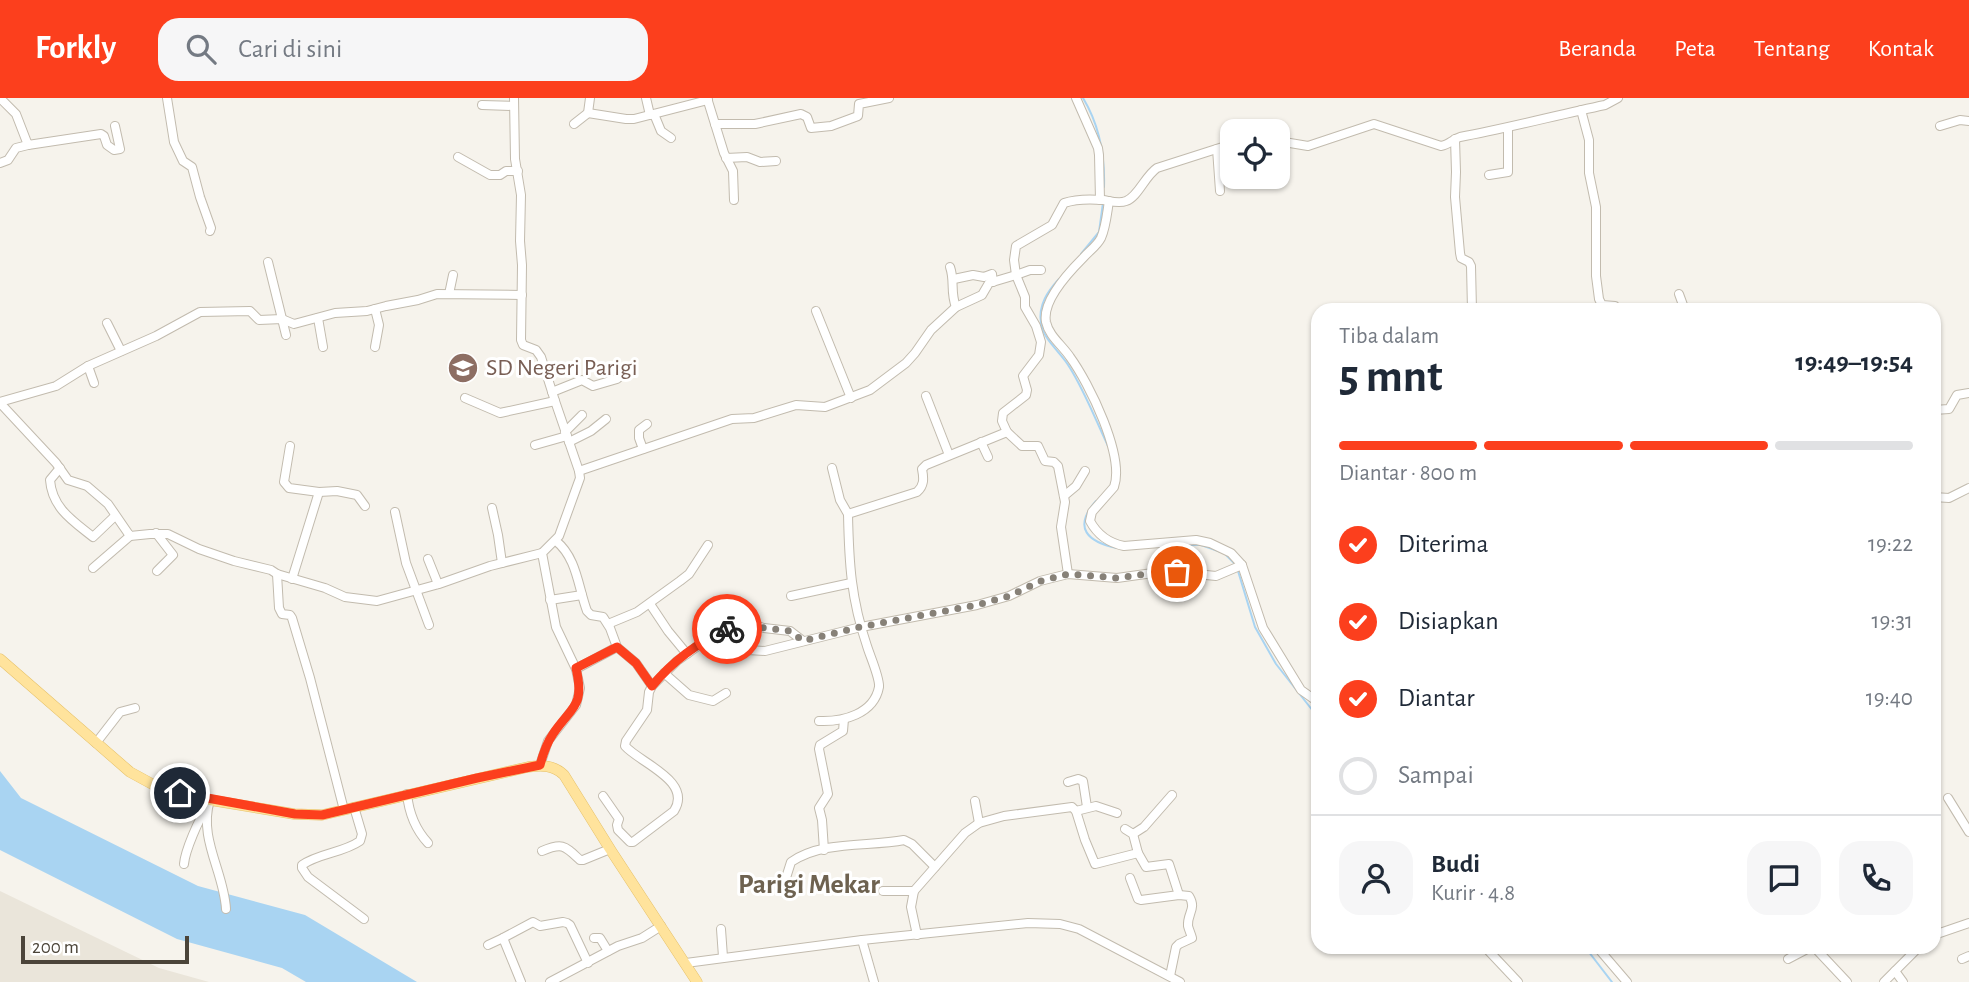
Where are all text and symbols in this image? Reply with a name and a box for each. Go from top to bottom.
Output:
search box [158,18,648,81]
icon: search [182,30,220,68]
text: Forkly [35,32,116,65]
text: Cari di sini [238,36,342,62]
text: Beranda [1558,37,1636,61]
text: Peta [1674,37,1716,61]
text: Tentang [1754,37,1830,61]
text: Kontak [1868,37,1934,61]
map controls [1220,119,1290,189]
button: locate [1220,119,1290,189]
text: Tiba dalam [1339,325,1439,348]
text: 19:49–19:54 [1795,349,1913,375]
school or university icon: SD Negeri Parigi [446,351,480,385]
text: 5 mnt [1339,354,1443,400]
place label: SD Negeri Parigi [486,356,638,380]
text: Diantar · 800 m [1339,462,1477,485]
icon: check [1339,526,1377,564]
text: Diterima [1398,531,1489,557]
text: 19:22 [1868,533,1913,556]
pin [1147,542,1207,602]
icon: bag [1158,553,1196,591]
courier [692,594,762,664]
icon: check [1339,603,1377,641]
text: Disiapkan [1398,608,1499,634]
icon: bike [708,610,746,648]
text: 19:31 [1872,610,1913,633]
icon: check [1339,680,1377,718]
text: Diantar [1398,685,1475,711]
text: 19:40 [1866,687,1913,710]
text: Sampai [1398,762,1474,788]
pin [150,763,210,823]
icon: home [161,774,199,812]
button: person [1339,841,1413,915]
button: chat [1747,841,1821,915]
button: phone [1839,841,1913,915]
text: Budi [1431,851,1480,877]
district label: Parigi Mekar [738,871,880,899]
text: Kurir · 4.8 [1431,882,1515,905]
scale bar [21,933,189,965]
text: 200 m [32,938,79,957]

